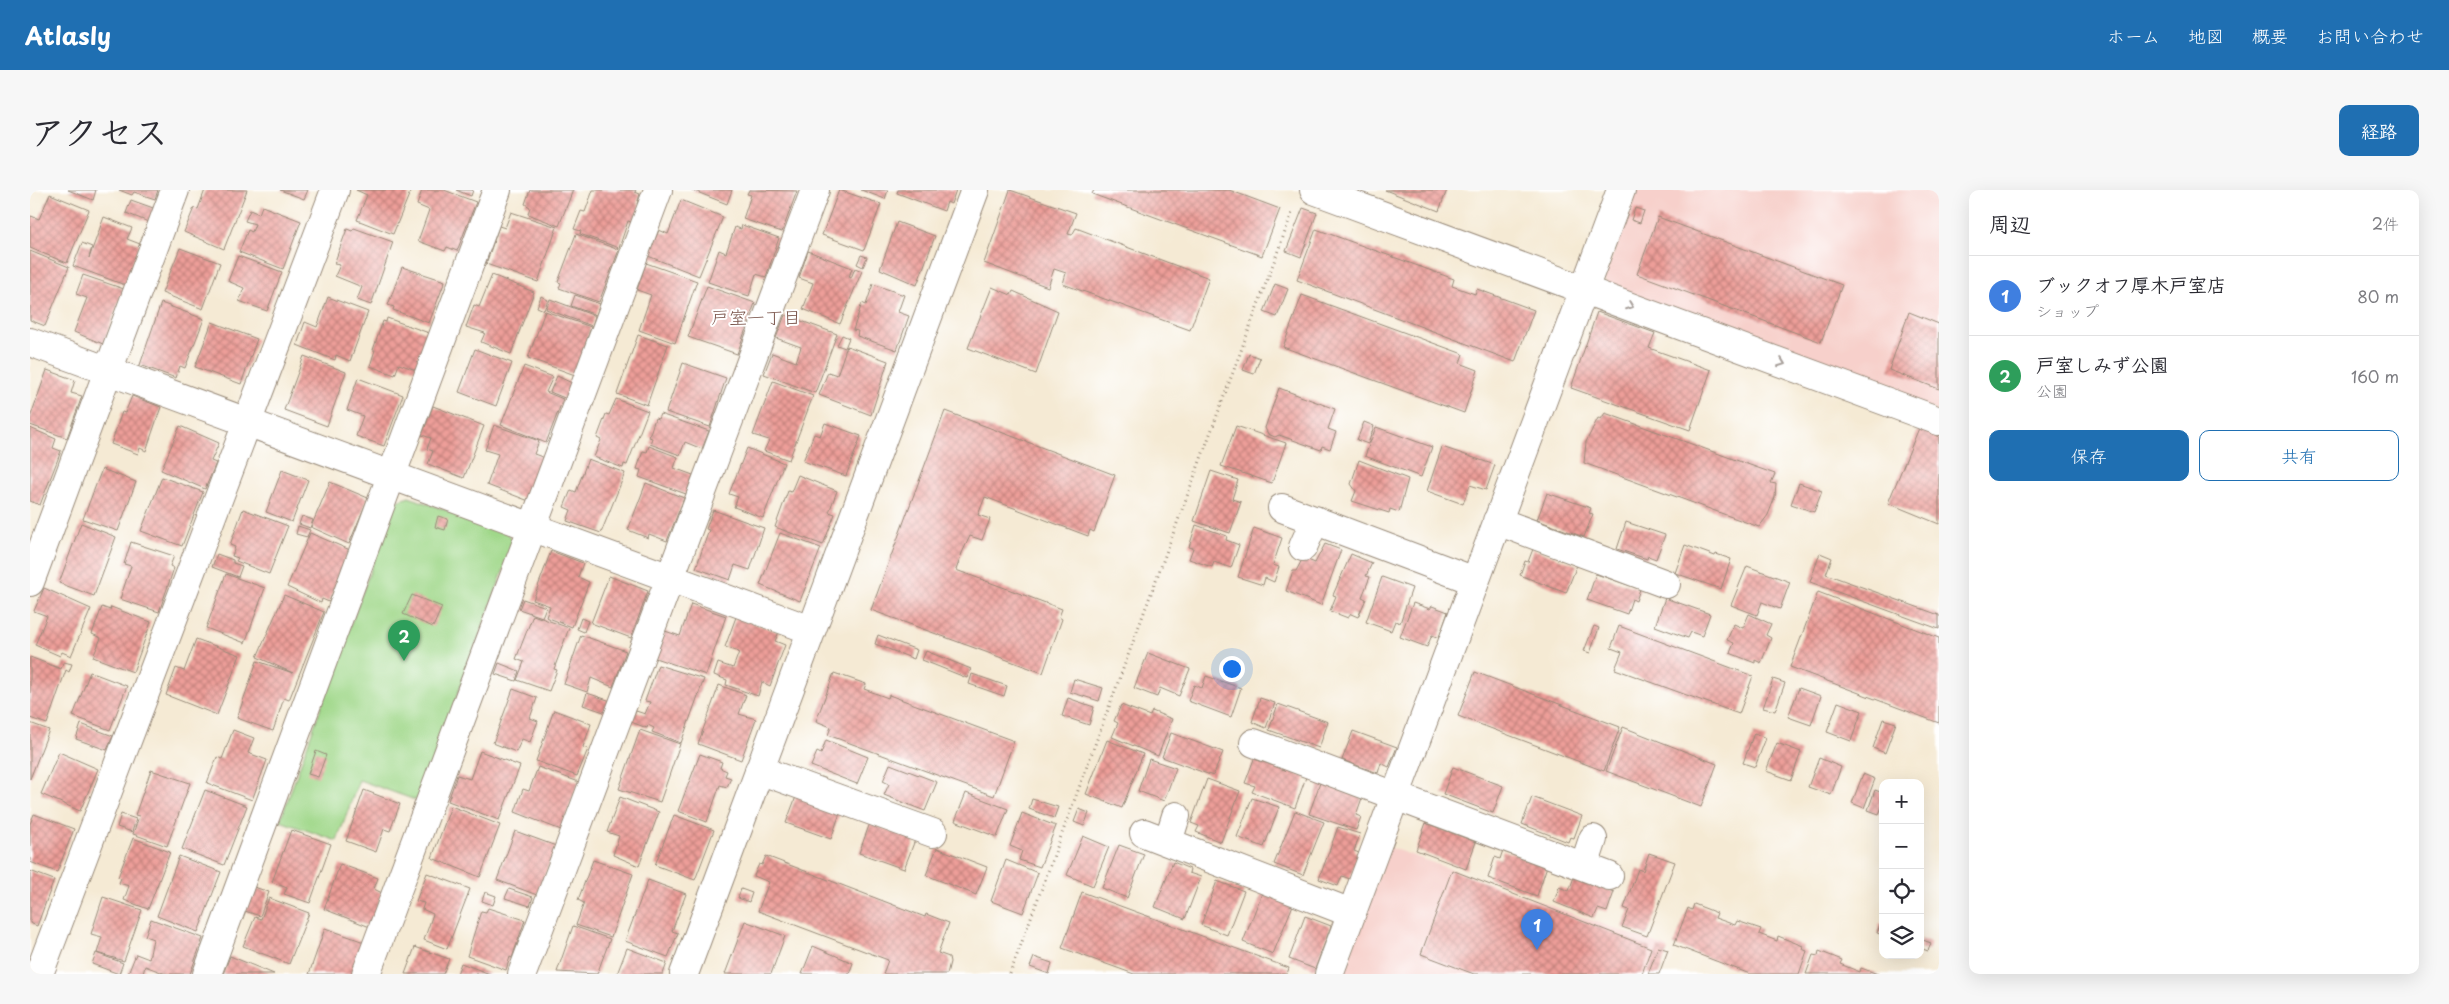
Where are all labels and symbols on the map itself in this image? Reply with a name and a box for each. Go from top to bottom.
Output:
one-way arrow [1625,300,1633,310]
district label: 戸室一丁目 [711,303,801,330]
one-way arrow [1777,356,1786,367]
pin: 2 [388,620,420,661]
your location [1219,656,1245,682]
pin: 1 [1521,909,1553,950]

